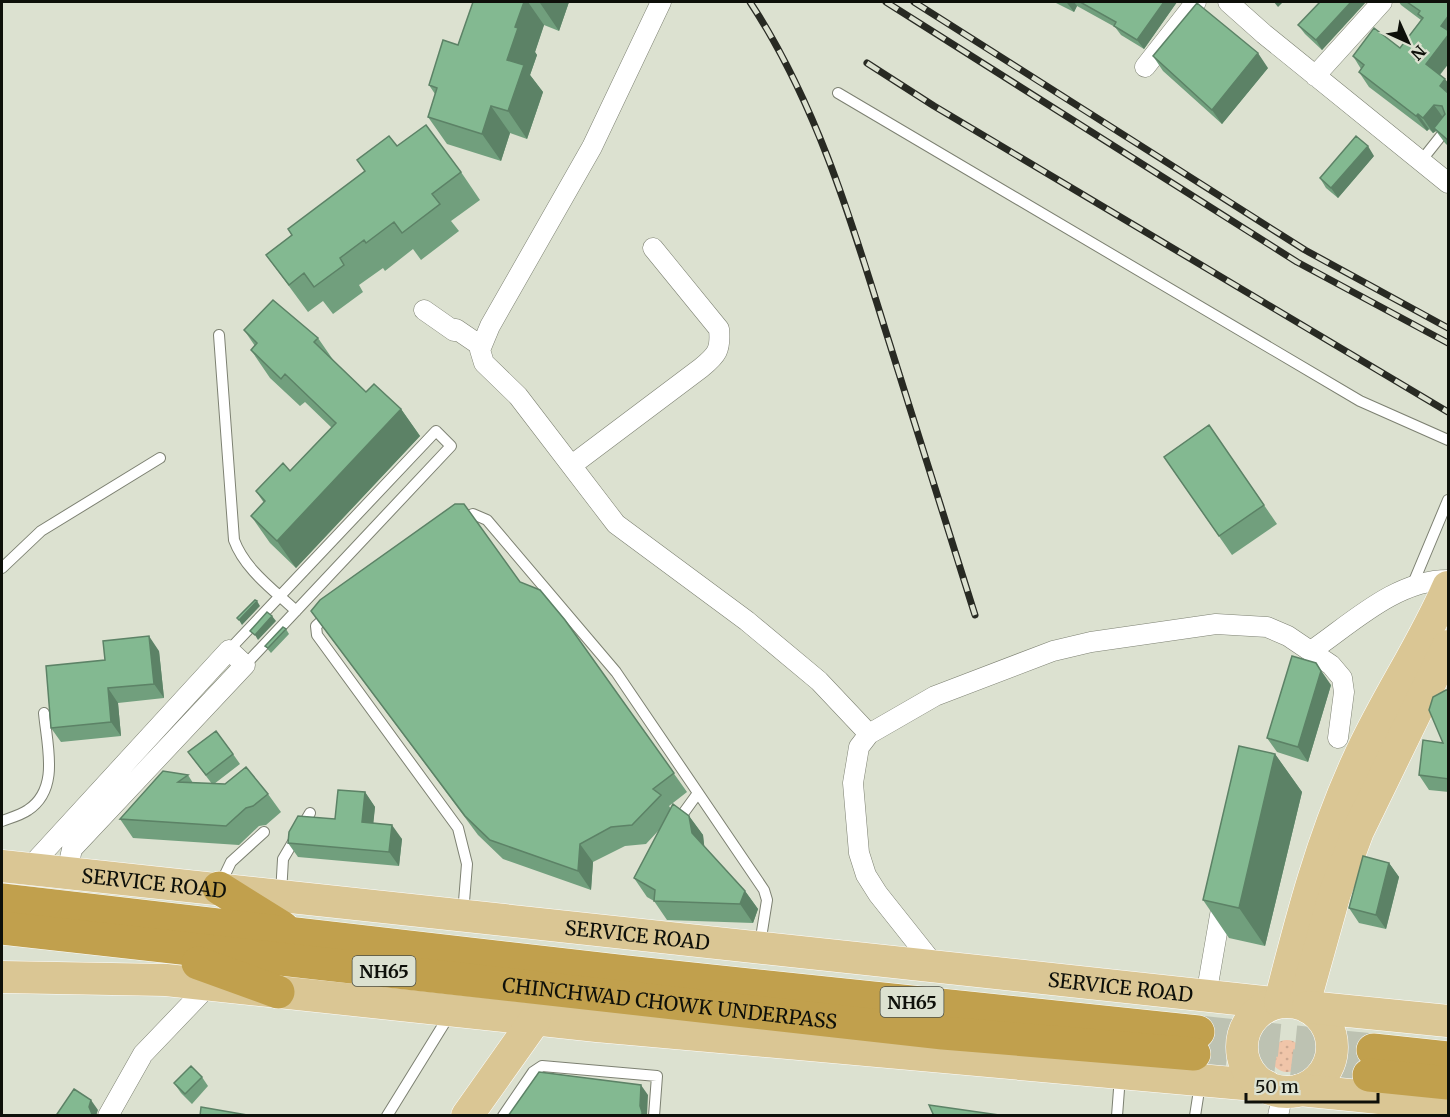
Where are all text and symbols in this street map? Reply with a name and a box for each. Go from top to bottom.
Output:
north arrow [1378,12,1438,72]
text: N [1407,41,1430,64]
street label: SERVICE ROAD [80,862,228,903]
street label: SERVICE ROAD [564,914,711,955]
road number: NH65 [352,956,416,986]
street label: SERVICE ROAD [1047,966,1194,1007]
street label: CHINCHWAD CHOWK UNDERPASS [501,971,839,1034]
road number: NH65 [880,987,944,1017]
scale bar [1246,1066,1378,1104]
text: 50 m [1255,1075,1299,1098]

